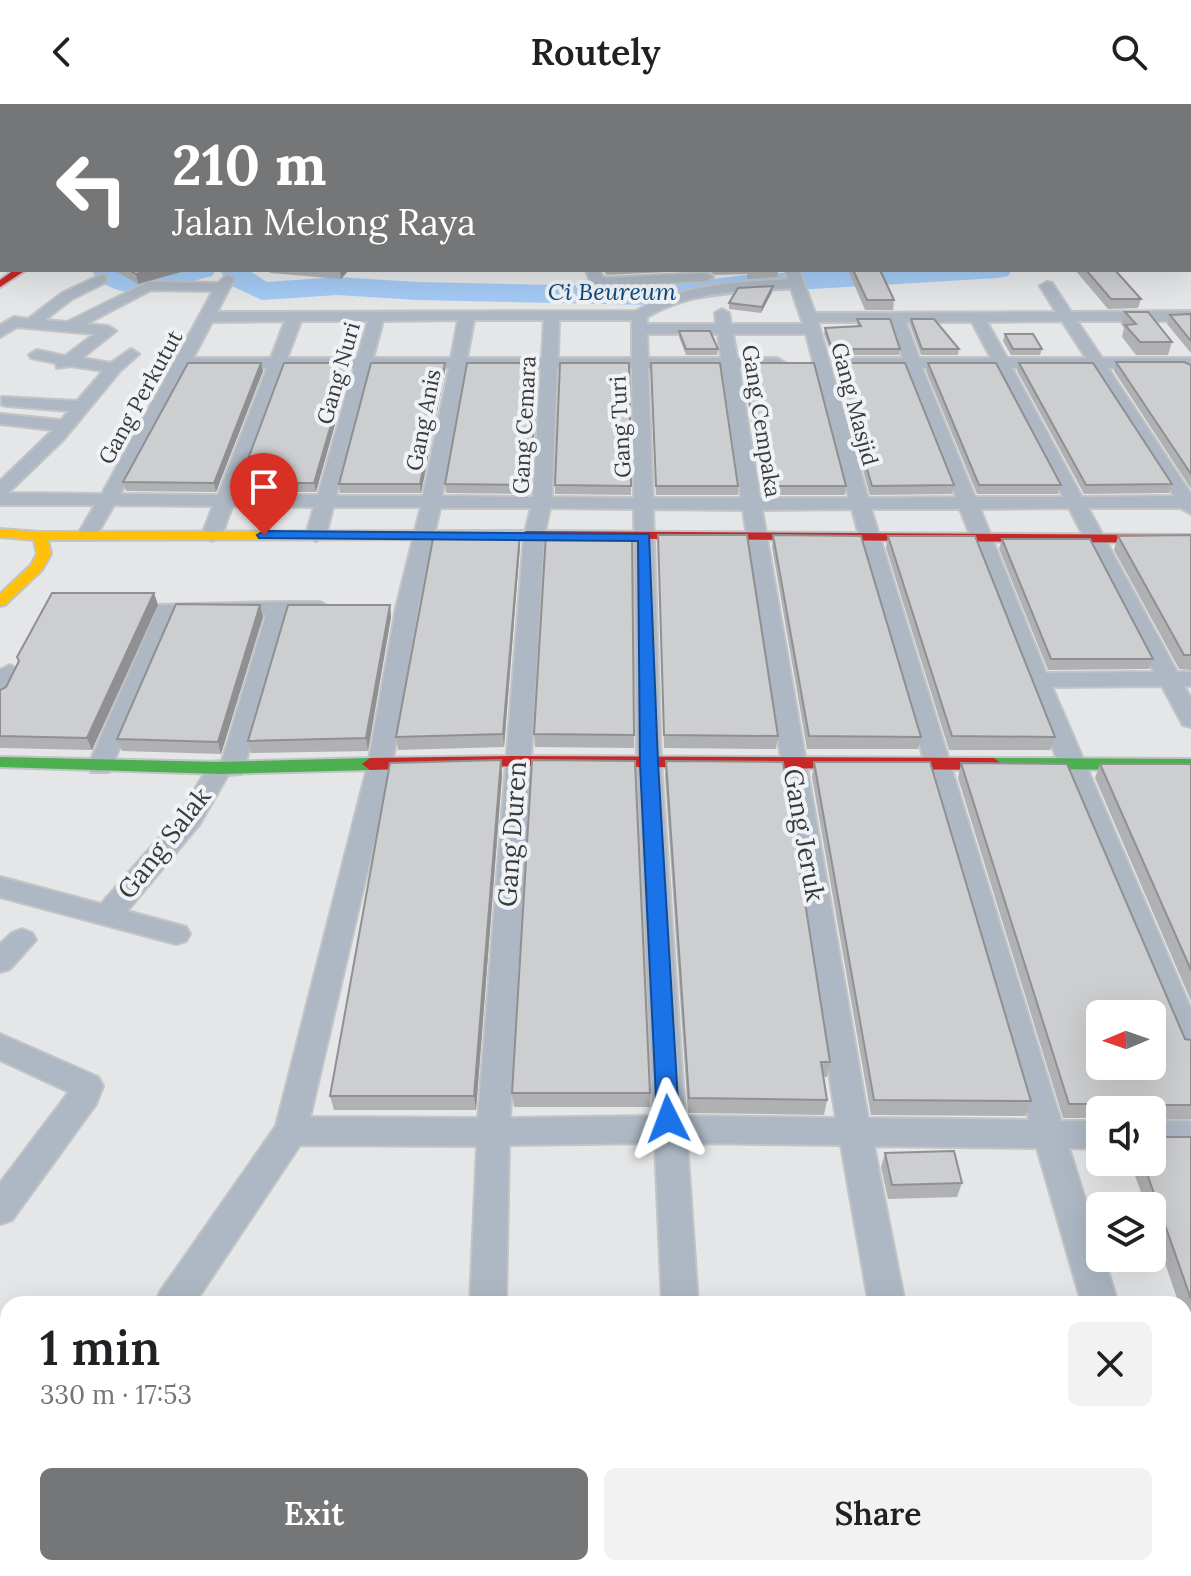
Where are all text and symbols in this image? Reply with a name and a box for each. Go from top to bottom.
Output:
text: Routely [530,29,661,75]
icon: back [40,30,84,74]
icon: search [1107,30,1151,74]
text: 210 m [172,129,326,200]
icon: left [40,136,144,240]
text: Jalan Melong Raya [172,199,476,245]
water label: Ci Beureum [548,276,676,307]
street label: Gang Nuri [310,319,366,427]
street label: Gang Perkutut [92,325,189,469]
street label: Gang Masjid [825,339,885,469]
street label: Gang Cempaka [736,343,788,499]
street label: Gang Cemara [506,355,542,495]
street label: Gang Anis [399,367,447,473]
street label: Gang Turi [603,375,637,479]
pin [230,453,298,535]
icon: arrive [242,465,286,509]
street label: Gang Duren [490,760,533,908]
street label: Gang Jeruk [777,766,832,904]
street label: Gang Salak [110,780,218,905]
north arrow [1086,1000,1166,1080]
map controls [1086,1000,1166,1272]
position arrow [626,1077,710,1161]
button: sound [1086,1096,1166,1176]
button: layers [1086,1192,1166,1272]
text: 1 min [40,1317,160,1378]
button: close [1068,1322,1152,1406]
text: 330 m · 17:53 [40,1378,192,1411]
button: Exit [40,1468,588,1560]
button: Share [604,1468,1152,1560]

